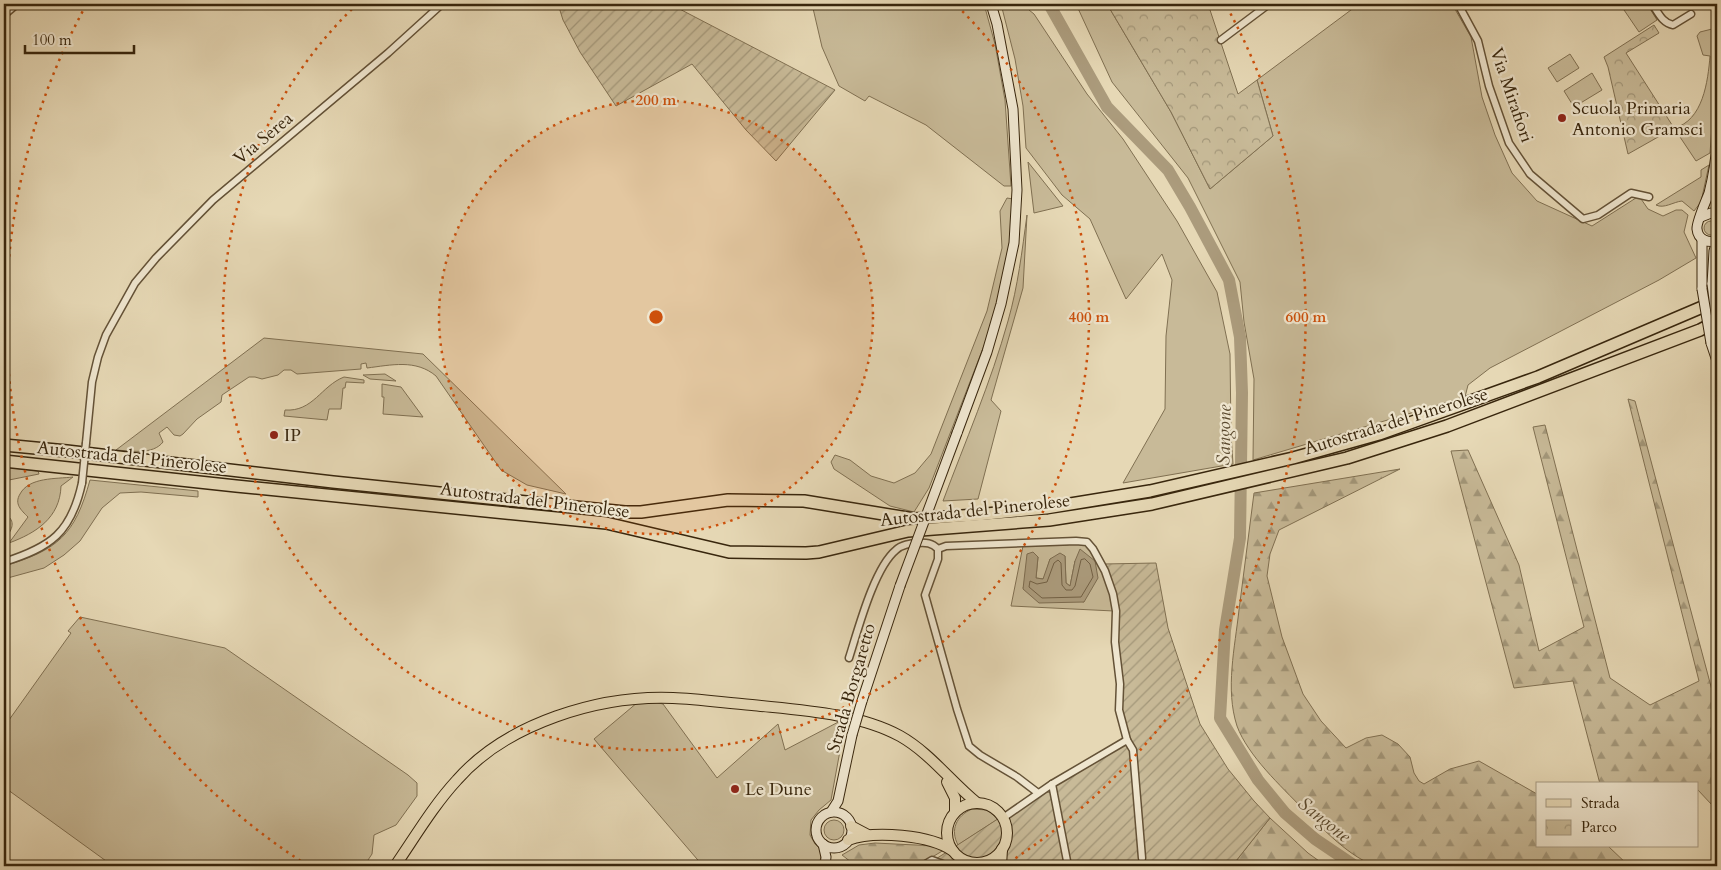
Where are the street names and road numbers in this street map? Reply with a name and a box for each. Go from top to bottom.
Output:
street label: Via Mirafiori [1484,44,1539,146]
street label: Via Serea [228,106,299,171]
street label: Autostrada del Pinerolese [1301,382,1491,461]
street label: Autostrada del Pinerolese [36,435,228,480]
street label: Autostrada del Pinerolese [439,476,631,525]
street label: Autostrada del Pinerolese [879,488,1071,533]
street label: Strada Borgaretto [821,620,882,756]

